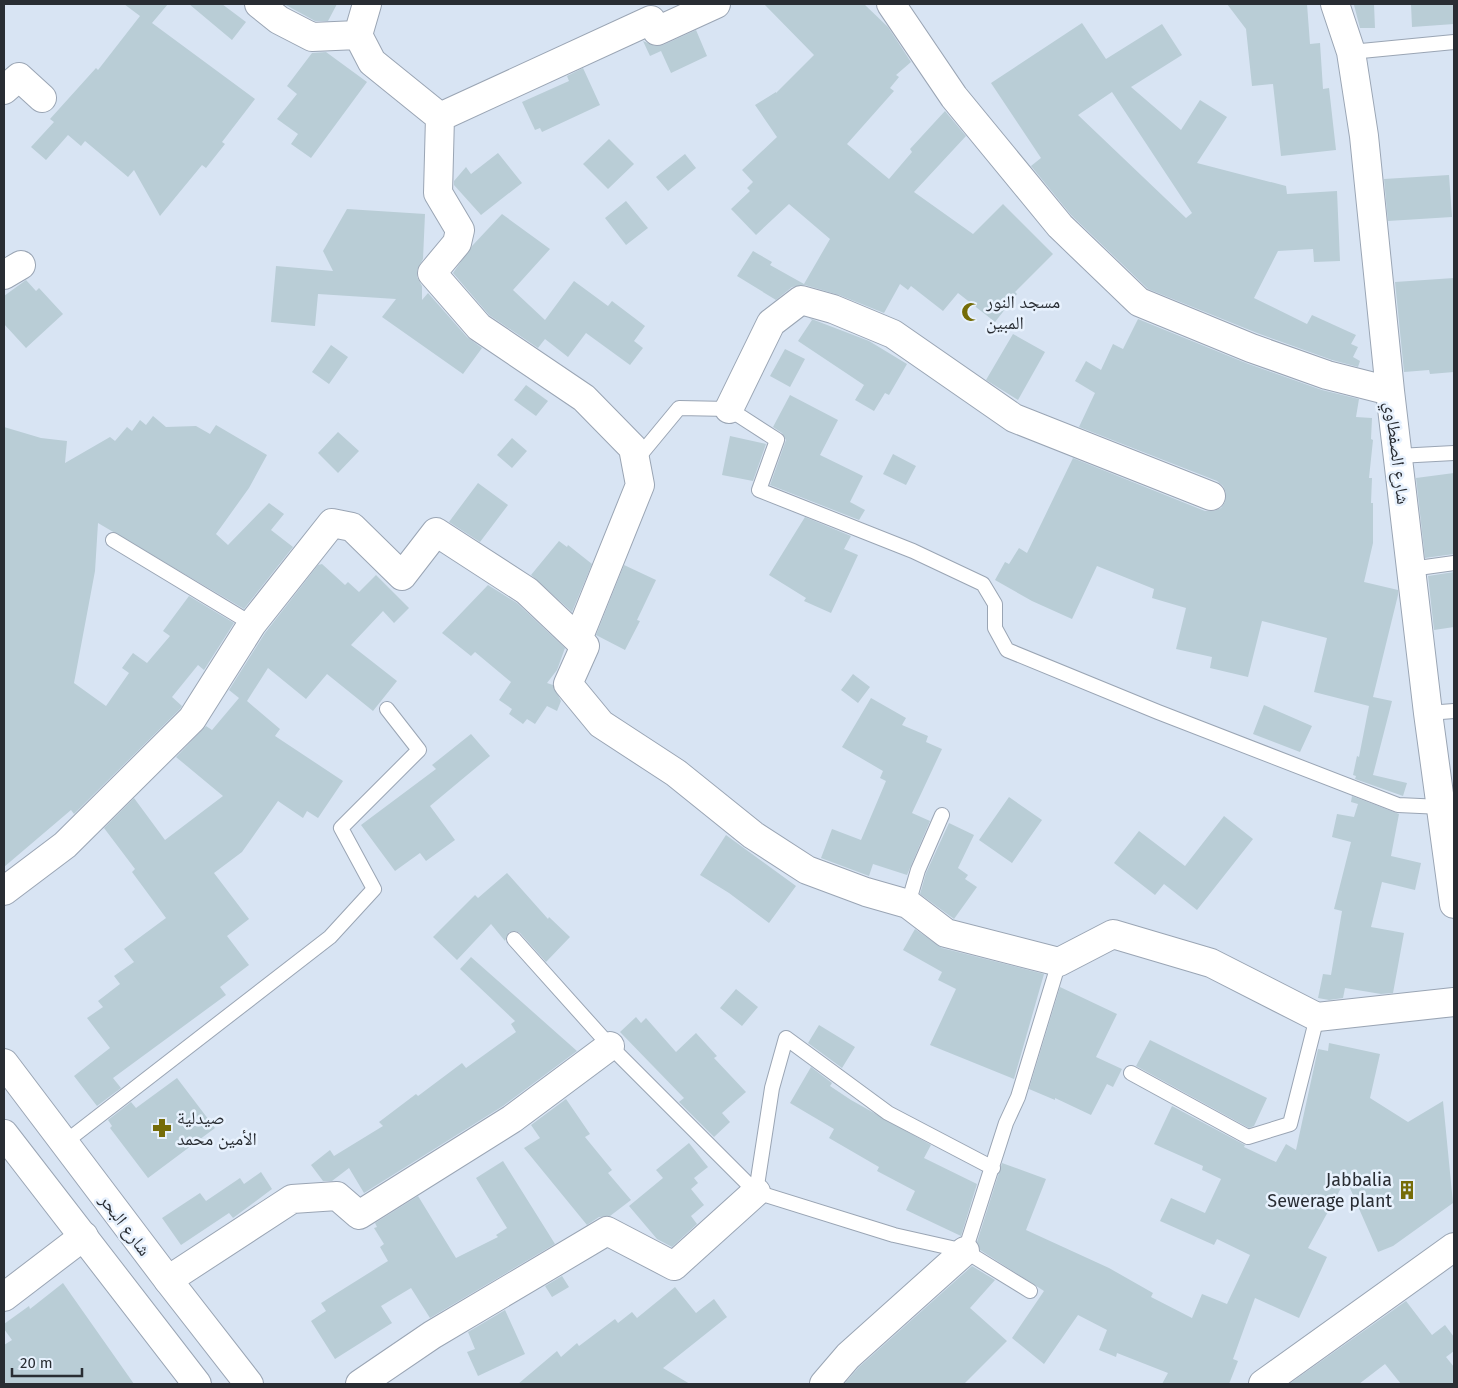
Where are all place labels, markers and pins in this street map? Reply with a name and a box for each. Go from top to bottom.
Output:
place label: مسجد النور المبين [985,291,1060,334]
mosque icon: مسجد النور المبين [960,301,982,323]
place label: صيدلية الأمين محمد [177,1107,257,1150]
pharmacy icon: صيدلية الأمين محمد [151,1117,173,1139]
place label: Jabbalia Sewerage plant [1267,1169,1392,1212]
building icon: Jabbalia Sewerage plant [1396,1179,1418,1201]

